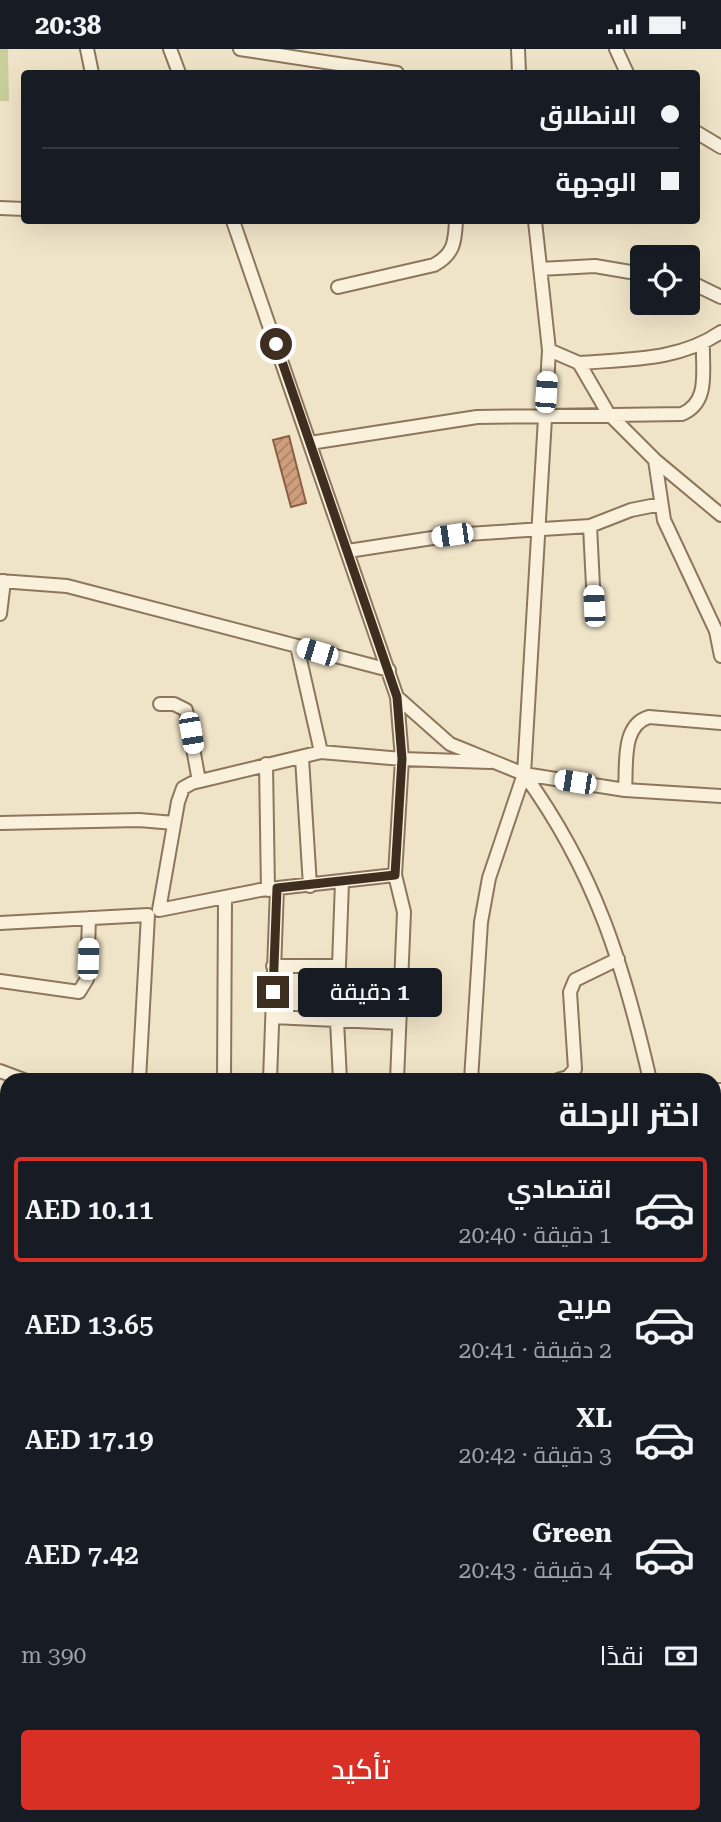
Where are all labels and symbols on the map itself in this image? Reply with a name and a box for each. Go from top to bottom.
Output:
route start [260,328,292,360]
car [535,370,558,414]
car [430,522,475,548]
car [583,584,606,628]
car [294,636,341,668]
car [178,710,205,756]
car [553,768,598,796]
car [77,938,100,980]
callout: 1 دقيقة [298,967,441,1017]
route end [257,976,289,1008]

